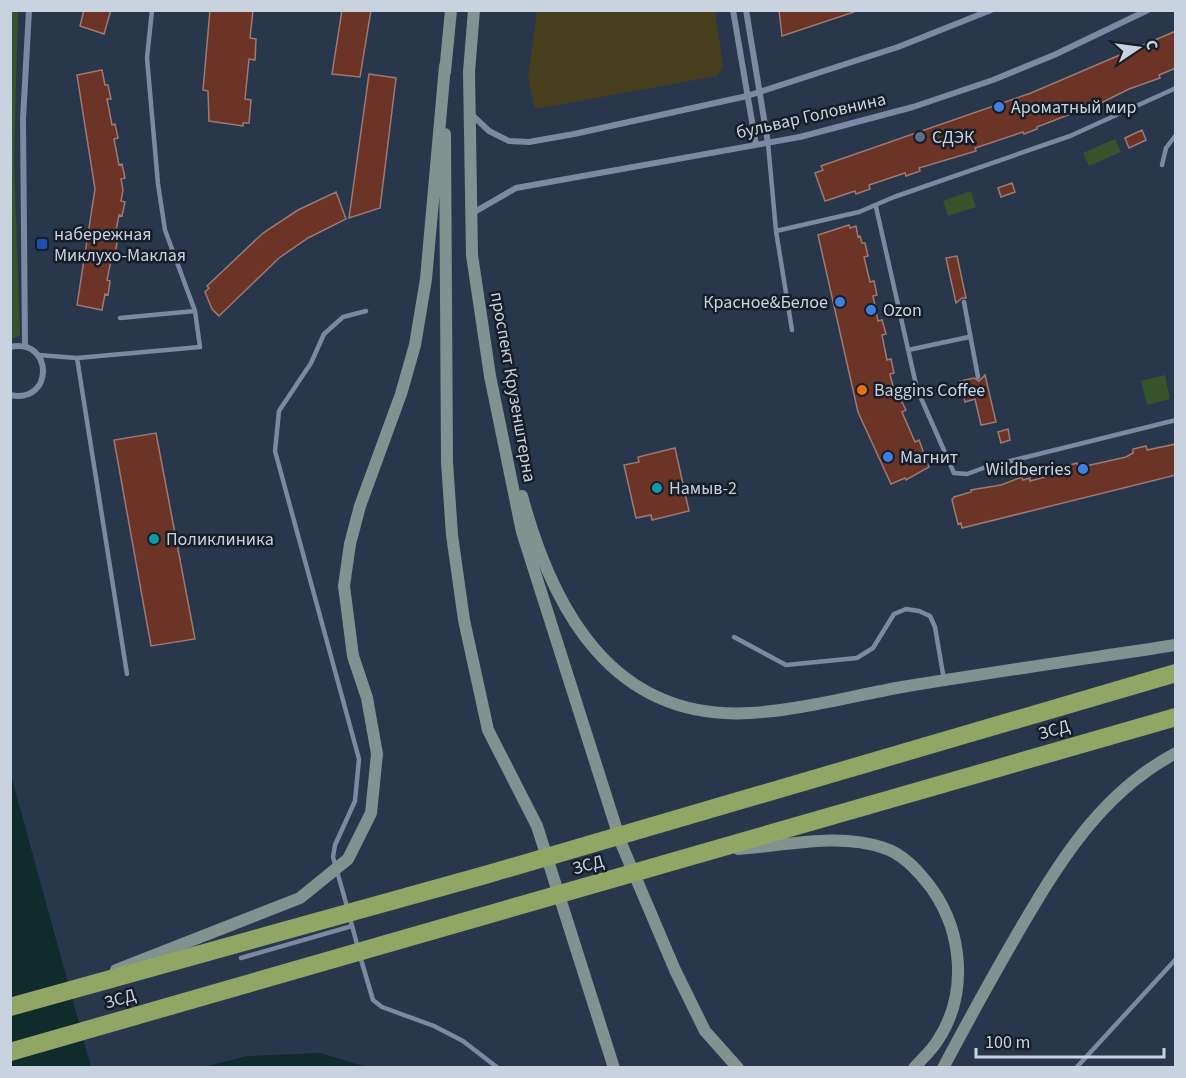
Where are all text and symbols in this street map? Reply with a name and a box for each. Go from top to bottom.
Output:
north arrow [1108,18,1168,78]
text: С [1140,38,1163,52]
street label: бульвар Головнина [734,87,888,145]
place label: Ароматный мир [1011,95,1137,120]
marker: Ароматный мир [992,100,1006,114]
place label: СДЭК [932,125,975,150]
marker: СДЭК [913,130,927,144]
place label: набережная Миклухо-Маклая [54,222,186,268]
marker: набережная Миклухо-Маклая [35,237,49,251]
street label: проспект Крузенштерна [484,290,542,484]
place label: Красное&Белое [703,290,828,315]
marker: Красное&Белое [833,295,847,309]
place label: Ozon [883,298,922,323]
marker: Ozon [864,303,878,317]
place label: Baggins Coffee [874,378,985,403]
marker: Baggins Coffee [855,383,869,397]
place label: Магнит [900,445,958,470]
marker: Магнит [881,450,895,464]
place label: Wildberries [986,457,1071,482]
marker: Wildberries [1076,462,1090,476]
place label: Намыв-2 [669,476,737,501]
marker: Намыв-2 [650,481,664,495]
place label: Поликлиника [166,527,274,552]
marker: Поликлиника [147,532,161,546]
street label: ЗСД [1035,713,1073,746]
street label: ЗСД [569,849,607,881]
street label: ЗСД [101,982,139,1015]
scale bar [976,1021,1164,1059]
text: 100 m [985,1030,1030,1055]

